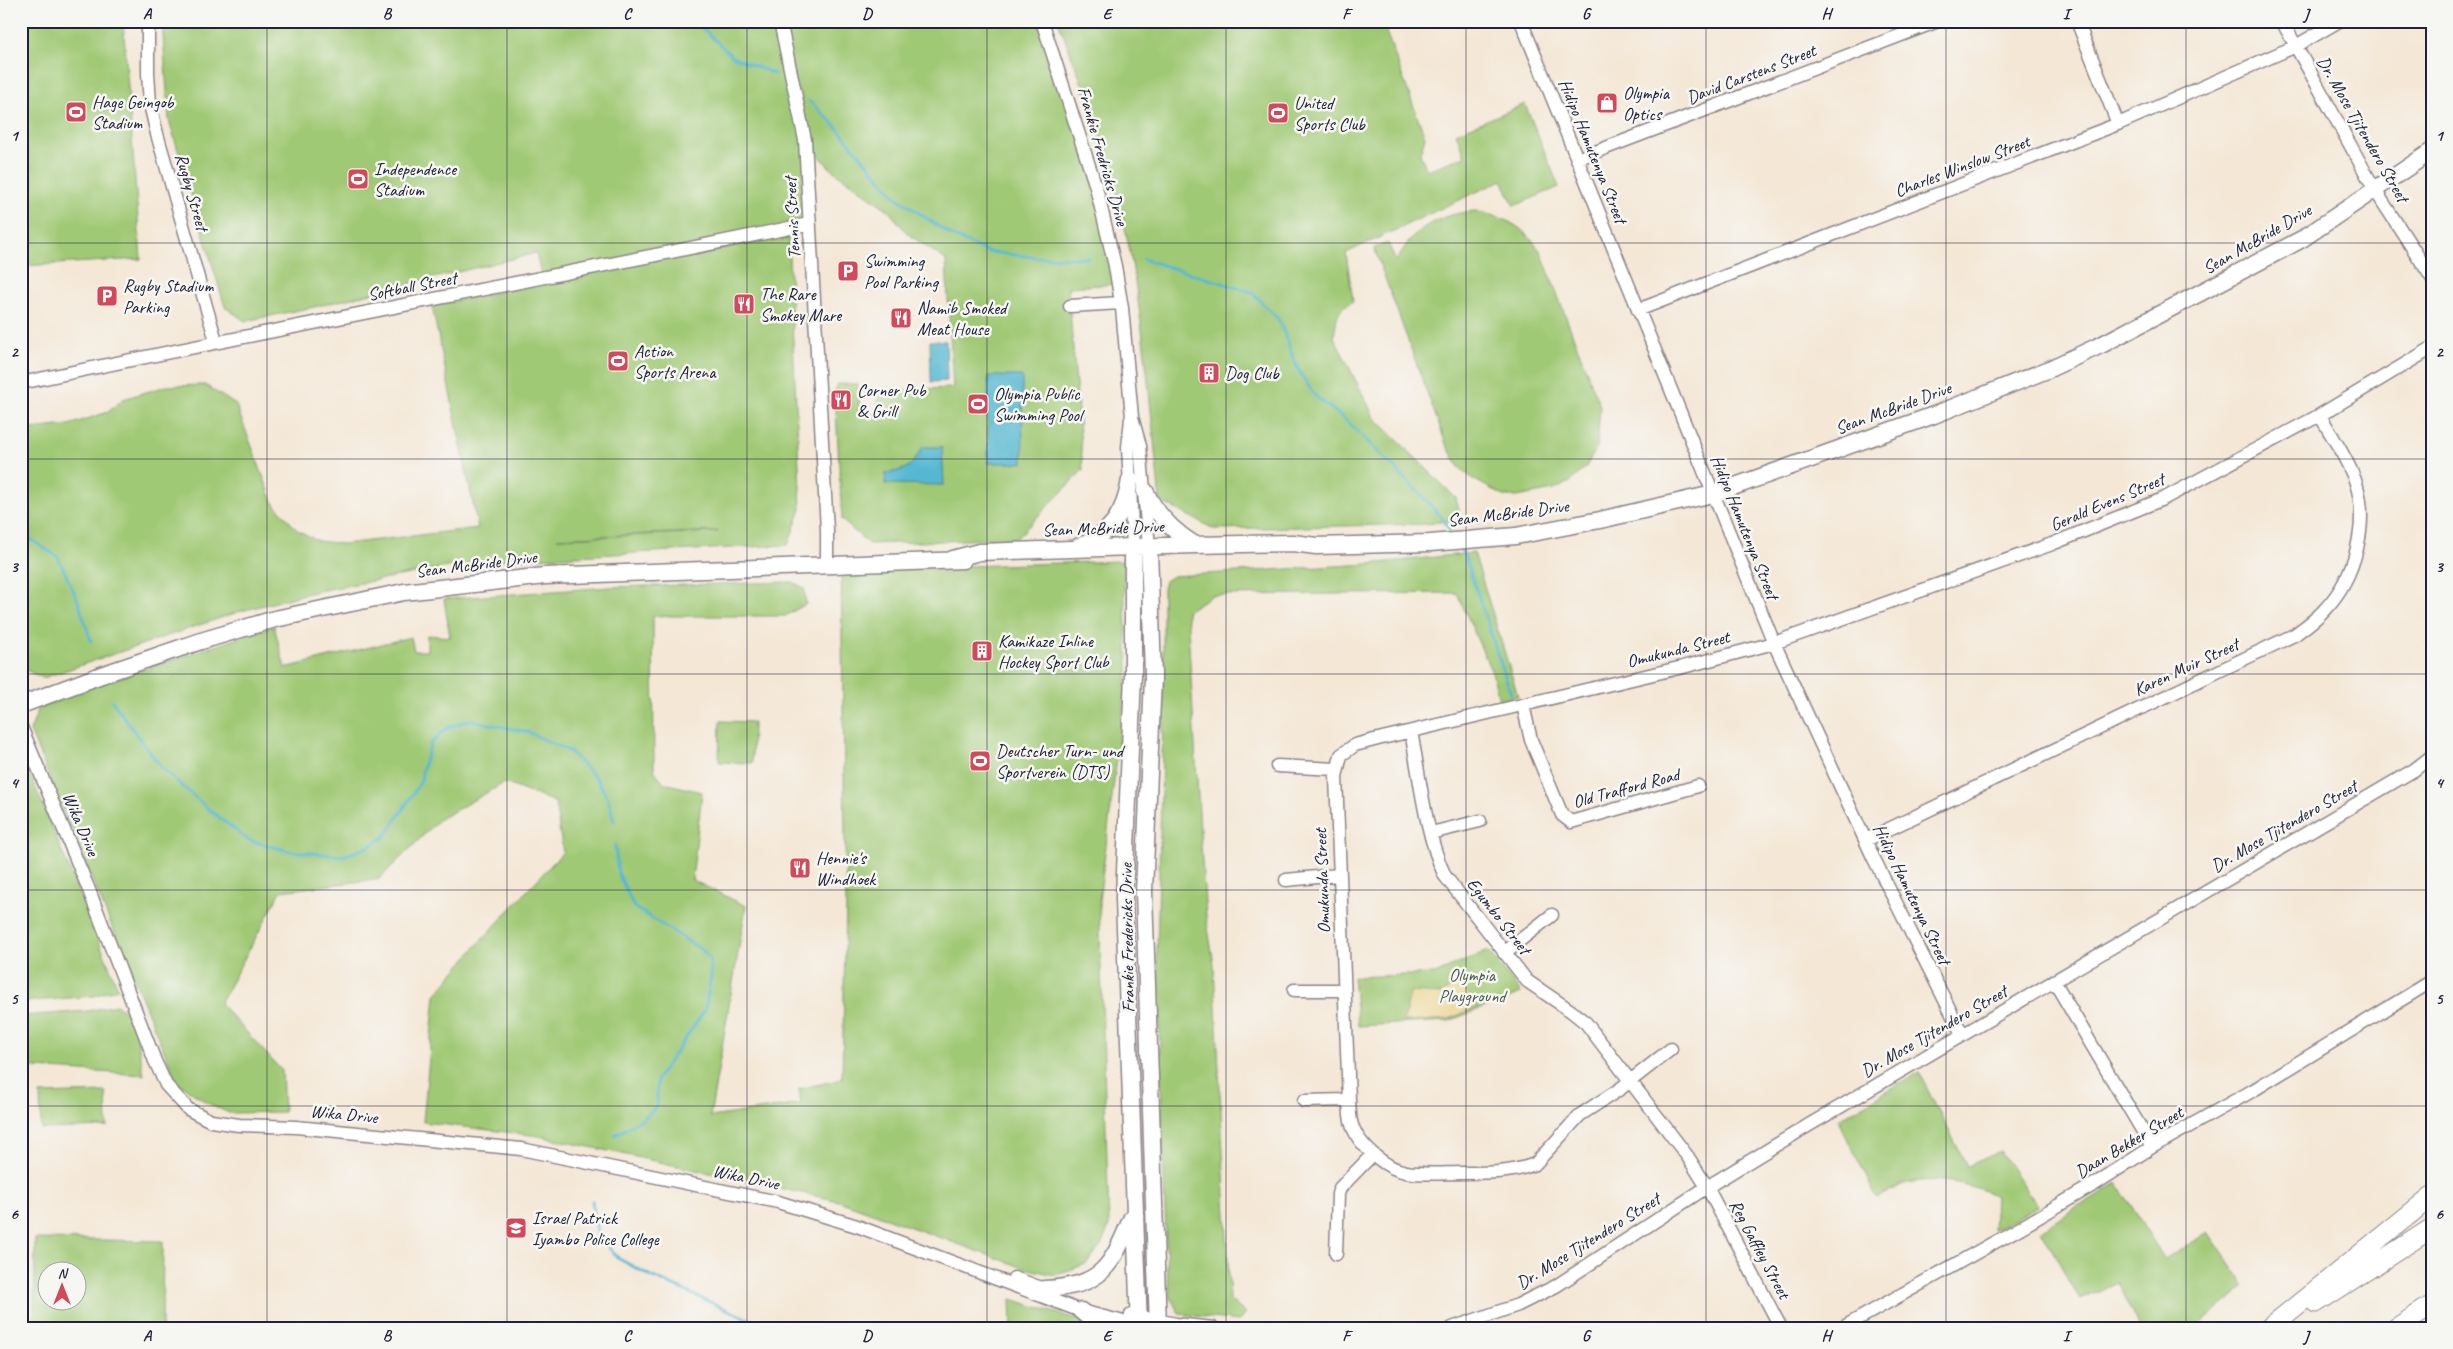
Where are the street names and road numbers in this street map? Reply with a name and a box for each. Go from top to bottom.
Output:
street label: David Carstens Street [1683,39,1821,109]
street label: Dr. Mose Tjitendero Street [2312,52,2415,209]
street label: Hidipo Hamutenya Street [1554,76,1633,229]
street label: Frankie Fredricks Drive [1073,84,1134,229]
street label: Charles Winslow Street [1891,129,2035,202]
street label: Rugby Street [170,151,214,236]
street label: Tennis Street [779,174,805,259]
street label: Sean McBride Drive [2199,199,2316,279]
street label: Softball Street [366,266,461,305]
street label: Sean McBride Drive [1832,376,1955,439]
street label: Hidipo Hamutenya Street [1706,452,1785,605]
street label: Gerald Evens Street [2047,467,2170,536]
street label: Sean McBride Drive [1446,495,1571,531]
street label: Sean McBride Drive [1042,515,1165,541]
street label: Sean McBride Drive [414,546,539,582]
street label: Omukunda Street [1624,625,1734,672]
street label: Karen Muir Street [2130,632,2245,701]
street label: Old Trafford Road [1570,762,1685,813]
street label: Dr. Mose Tjitendero Street [2207,774,2364,877]
street label: Wika Drive [58,789,105,860]
street label: Hidipo Hamutenya Street [1868,820,1957,971]
street label: Omukunda Street [1309,826,1335,934]
street label: Frankie Fredericks Drive [1115,862,1139,1013]
street label: Egumbo Street [1462,873,1538,961]
street label: Dr. Mose Tjitendero Street [1857,979,2014,1082]
street label: Wika Drive [309,1100,380,1129]
street label: Daan Bekker Street [2071,1100,2189,1183]
street label: Wika Drive [711,1159,782,1195]
street label: Dr. Mose Tjitendero Street [1512,1186,1666,1294]
street label: Reg Gaffley Street [1725,1196,1796,1304]

